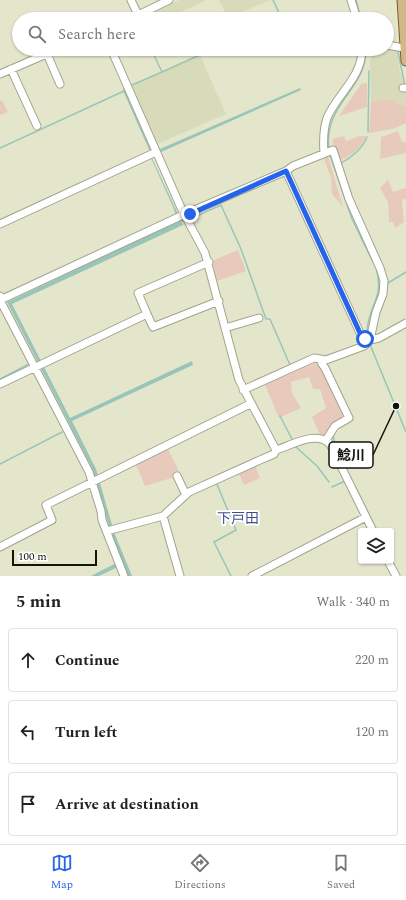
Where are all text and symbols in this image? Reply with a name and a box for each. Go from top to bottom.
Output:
search box [12,12,394,56]
icon: search [26,23,48,45]
text: Search here [58,23,136,46]
route end [181,205,199,223]
route start [356,330,374,348]
callout: 鯰川 [329,442,373,468]
text: 鯰川 [337,445,365,466]
district label: 下戸田 [217,508,259,529]
map controls [358,528,394,564]
button: layers [358,528,394,564]
scale bar [12,548,97,567]
text: 100 m [18,548,47,565]
text: 5 min [16,589,61,615]
text: Walk · 340 m [316,592,390,612]
icon: ahead [17,649,39,671]
text: Continue [55,649,120,672]
text: 220 m [355,650,389,670]
icon: left [17,721,39,743]
text: Turn left [55,721,117,744]
text: 120 m [355,722,389,742]
icon: arrive [17,793,39,815]
text: Arrive at destination [55,793,199,816]
tab: Map [51,852,73,893]
tab: Directions [174,852,226,893]
tab: Saved [327,852,355,893]

